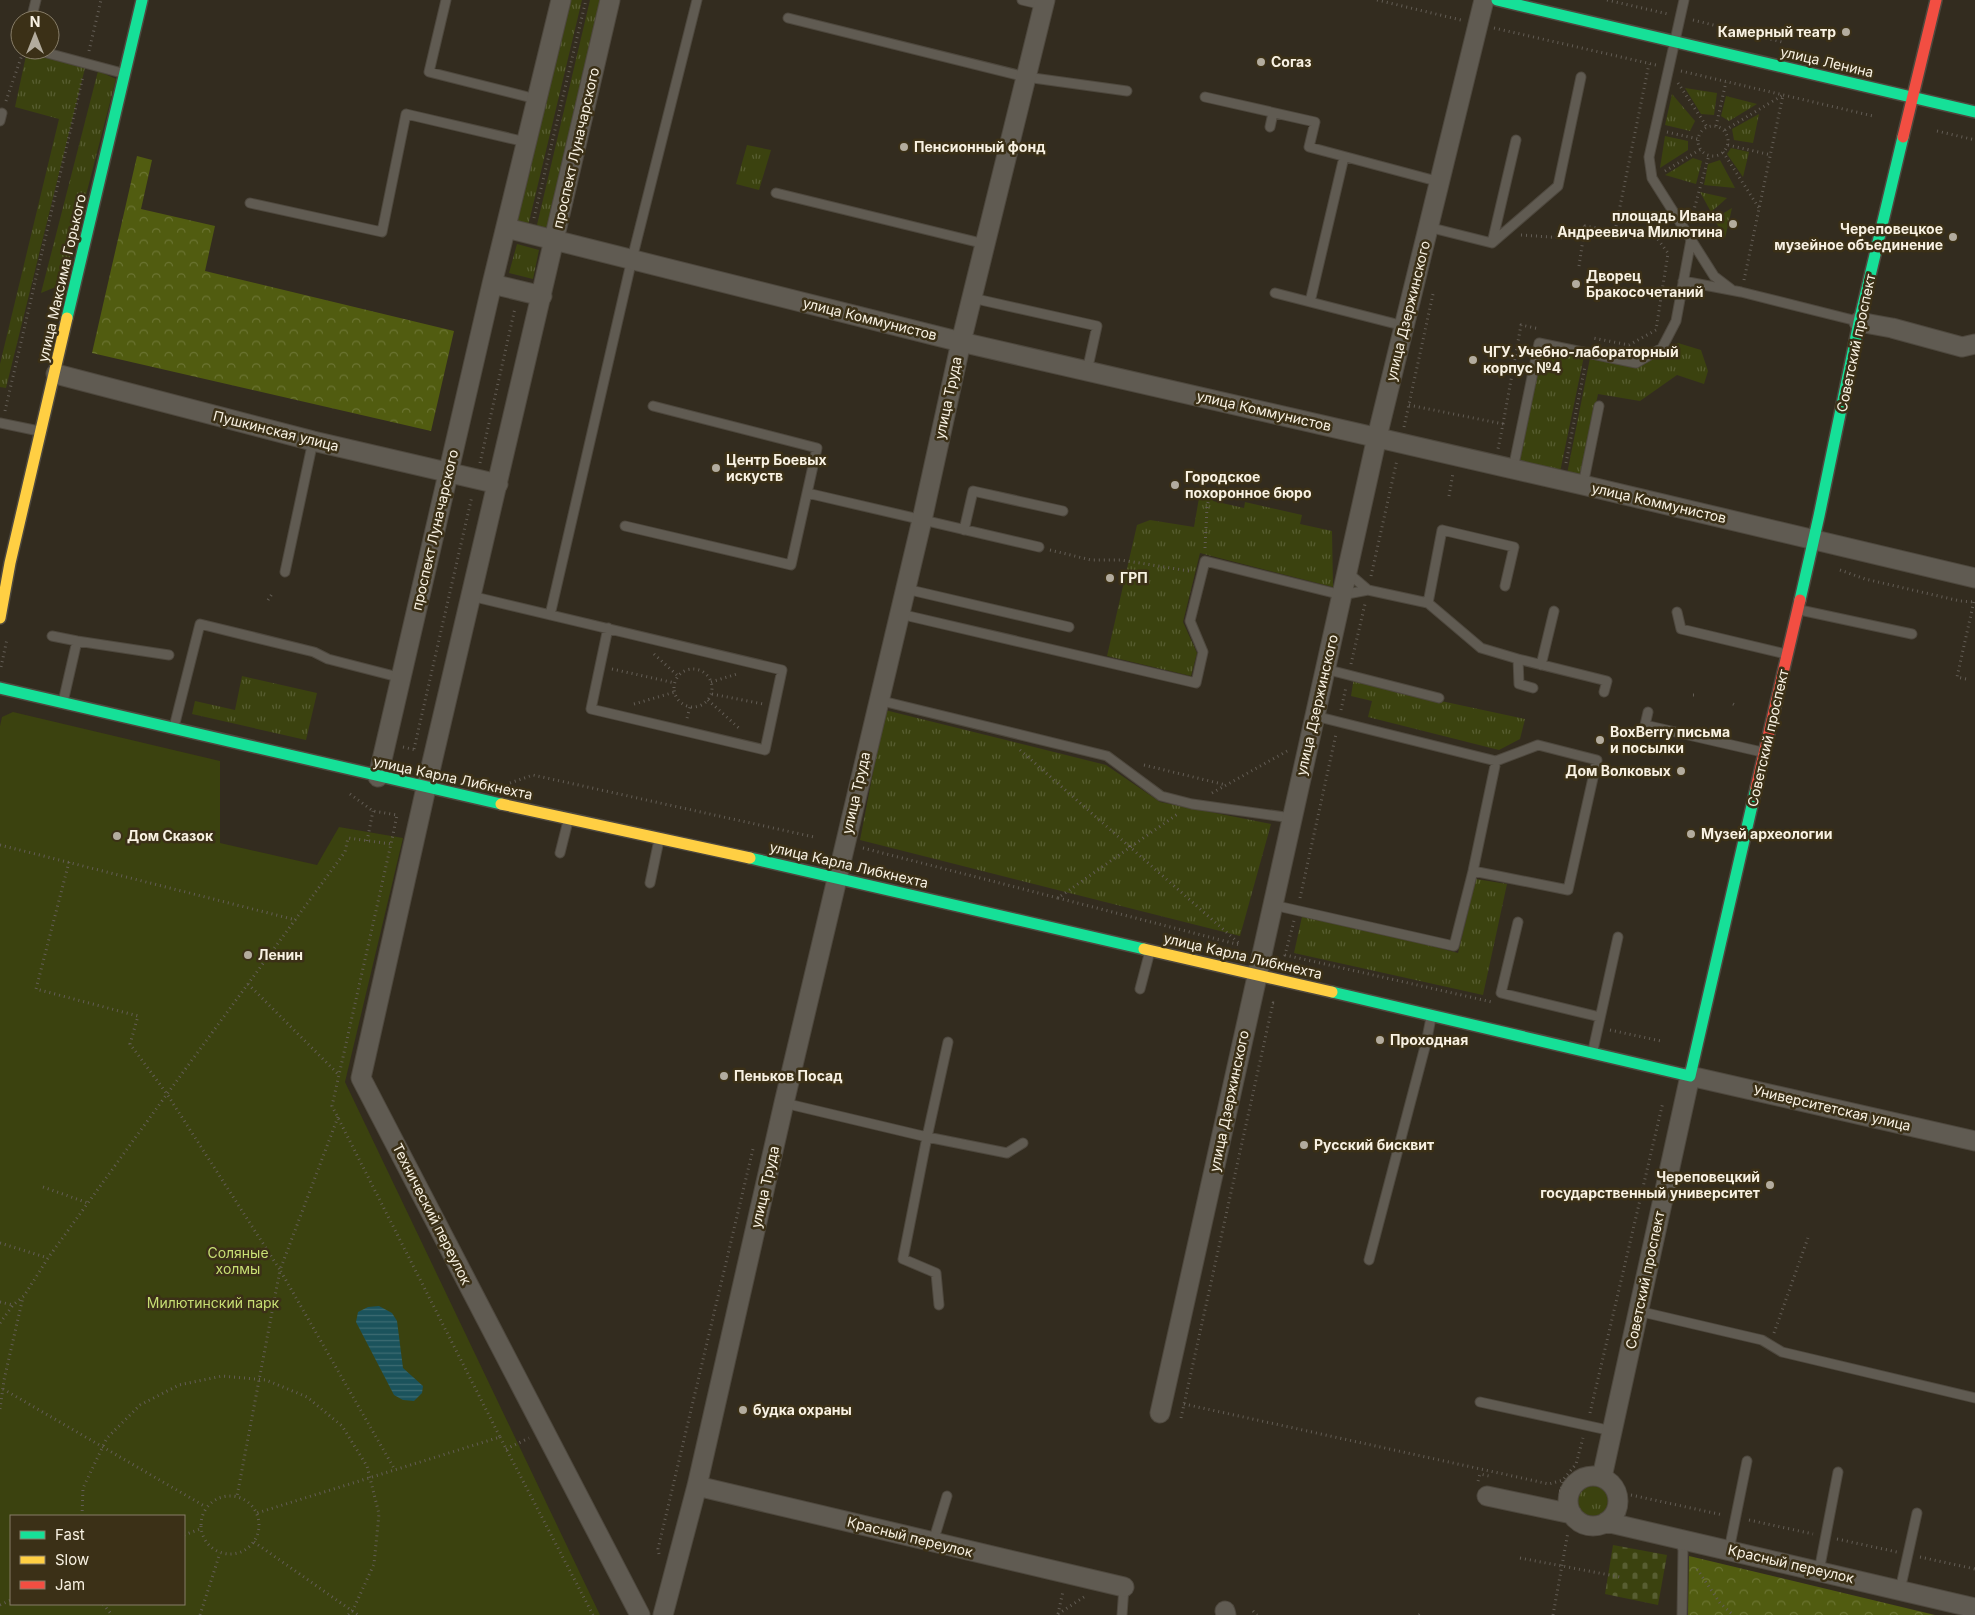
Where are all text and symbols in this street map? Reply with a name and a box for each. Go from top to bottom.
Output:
north arrow [10,10,60,60]
text: N [30,13,40,30]
place label: Камерный театр [1718,23,1836,40]
marker: Камерный театр [1840,26,1852,38]
street label: улица Ленина [1779,43,1875,80]
place label: Согаз [1271,53,1311,70]
marker: Согаз [1255,56,1267,68]
street label: проспект Луначарского [549,66,602,230]
place label: Пенсионный фонд [914,138,1045,155]
marker: Пенсионный фонд [898,141,910,153]
street label: улица Максима Горького [34,192,89,364]
place label: площадь Ивана Андреевича Милютина [1557,207,1723,240]
marker: площадь Ивана Андреевича Милютина [1727,218,1739,230]
place label: Череповецкое музейное объединение [1774,220,1943,253]
marker: Череповецкое музейное объединение [1947,231,1959,243]
street label: улица Дзержинского [1382,239,1433,383]
place label: Дворец Бракосочетаний [1586,267,1704,300]
street label: Советский проспект [1833,272,1879,414]
marker: Дворец Бракосочетаний [1570,278,1582,290]
street label: улица Коммунистов [801,294,939,343]
place label: ЧГУ. Учебно-лабораторный корпус №4 [1483,343,1679,376]
marker: ЧГУ. Учебно-лабораторный корпус №4 [1467,354,1479,366]
street label: улица Труда [930,355,965,441]
street label: улица Коммунистов [1195,387,1333,434]
street label: Пушкинская улица [212,407,341,454]
street label: проспект Луначарского [408,448,461,612]
place label: Центр Боевых искуств [726,451,827,484]
marker: Центр Боевых искуств [710,462,722,474]
place label: Городское похоронное бюро [1185,468,1312,501]
marker: Городское похоронное бюро [1169,479,1181,491]
street label: улица Коммунистов [1590,479,1728,526]
place label: ГРП [1120,569,1148,586]
marker: ГРП [1104,572,1116,584]
street label: улица Дзержинского [1292,633,1341,777]
street label: Советский проспект [1743,667,1792,808]
place label: BoxBerry письма и посылки [1610,723,1730,756]
marker: BoxBerry письма и посылки [1594,734,1606,746]
street label: улица Труда [838,750,873,836]
street label: улица Карла Либкнехта [372,752,534,803]
place label: Дом Волковых [1565,762,1671,779]
marker: Дом Волковых [1675,765,1687,777]
place label: Музей археологии [1701,825,1832,842]
place label: Дом Сказок [127,827,214,844]
marker: Музей археологии [1685,828,1697,840]
marker: Дом Сказок [111,830,123,842]
street label: улица Карла Либкнехта [768,838,930,891]
street label: улица Карла Либкнехта [1162,929,1324,982]
place label: Ленин [258,946,303,963]
marker: Ленин [242,949,254,961]
street label: улица Дзержинского [1205,1029,1252,1173]
place label: Проходная [1390,1031,1468,1048]
marker: Проходная [1374,1034,1386,1046]
place label: Пеньков Посад [734,1067,843,1084]
marker: Пеньков Посад [718,1070,730,1082]
street label: Университетская улица [1752,1081,1913,1134]
place label: Русский бисквит [1314,1136,1434,1153]
marker: Русский бисквит [1298,1139,1310,1151]
street label: Технический переулок [389,1140,476,1288]
street label: улица Труда [747,1144,782,1230]
place label: Череповецкий государственный университет [1540,1168,1760,1201]
marker: Череповецкий государственный университет [1764,1179,1776,1191]
street label: Советский проспект [1622,1209,1668,1351]
park label: Соляные холмы [207,1244,269,1277]
park label: Милютинский парк [147,1294,280,1311]
place label: будка охраны [753,1401,852,1418]
marker: будка охраны [737,1404,749,1416]
street label: Красный переулок [846,1513,975,1560]
legend [10,1515,185,1605]
text: Fast [55,1525,85,1544]
street label: Красный переулок [1726,1541,1856,1586]
text: Slow [55,1550,89,1569]
text: Jam [55,1575,85,1594]

